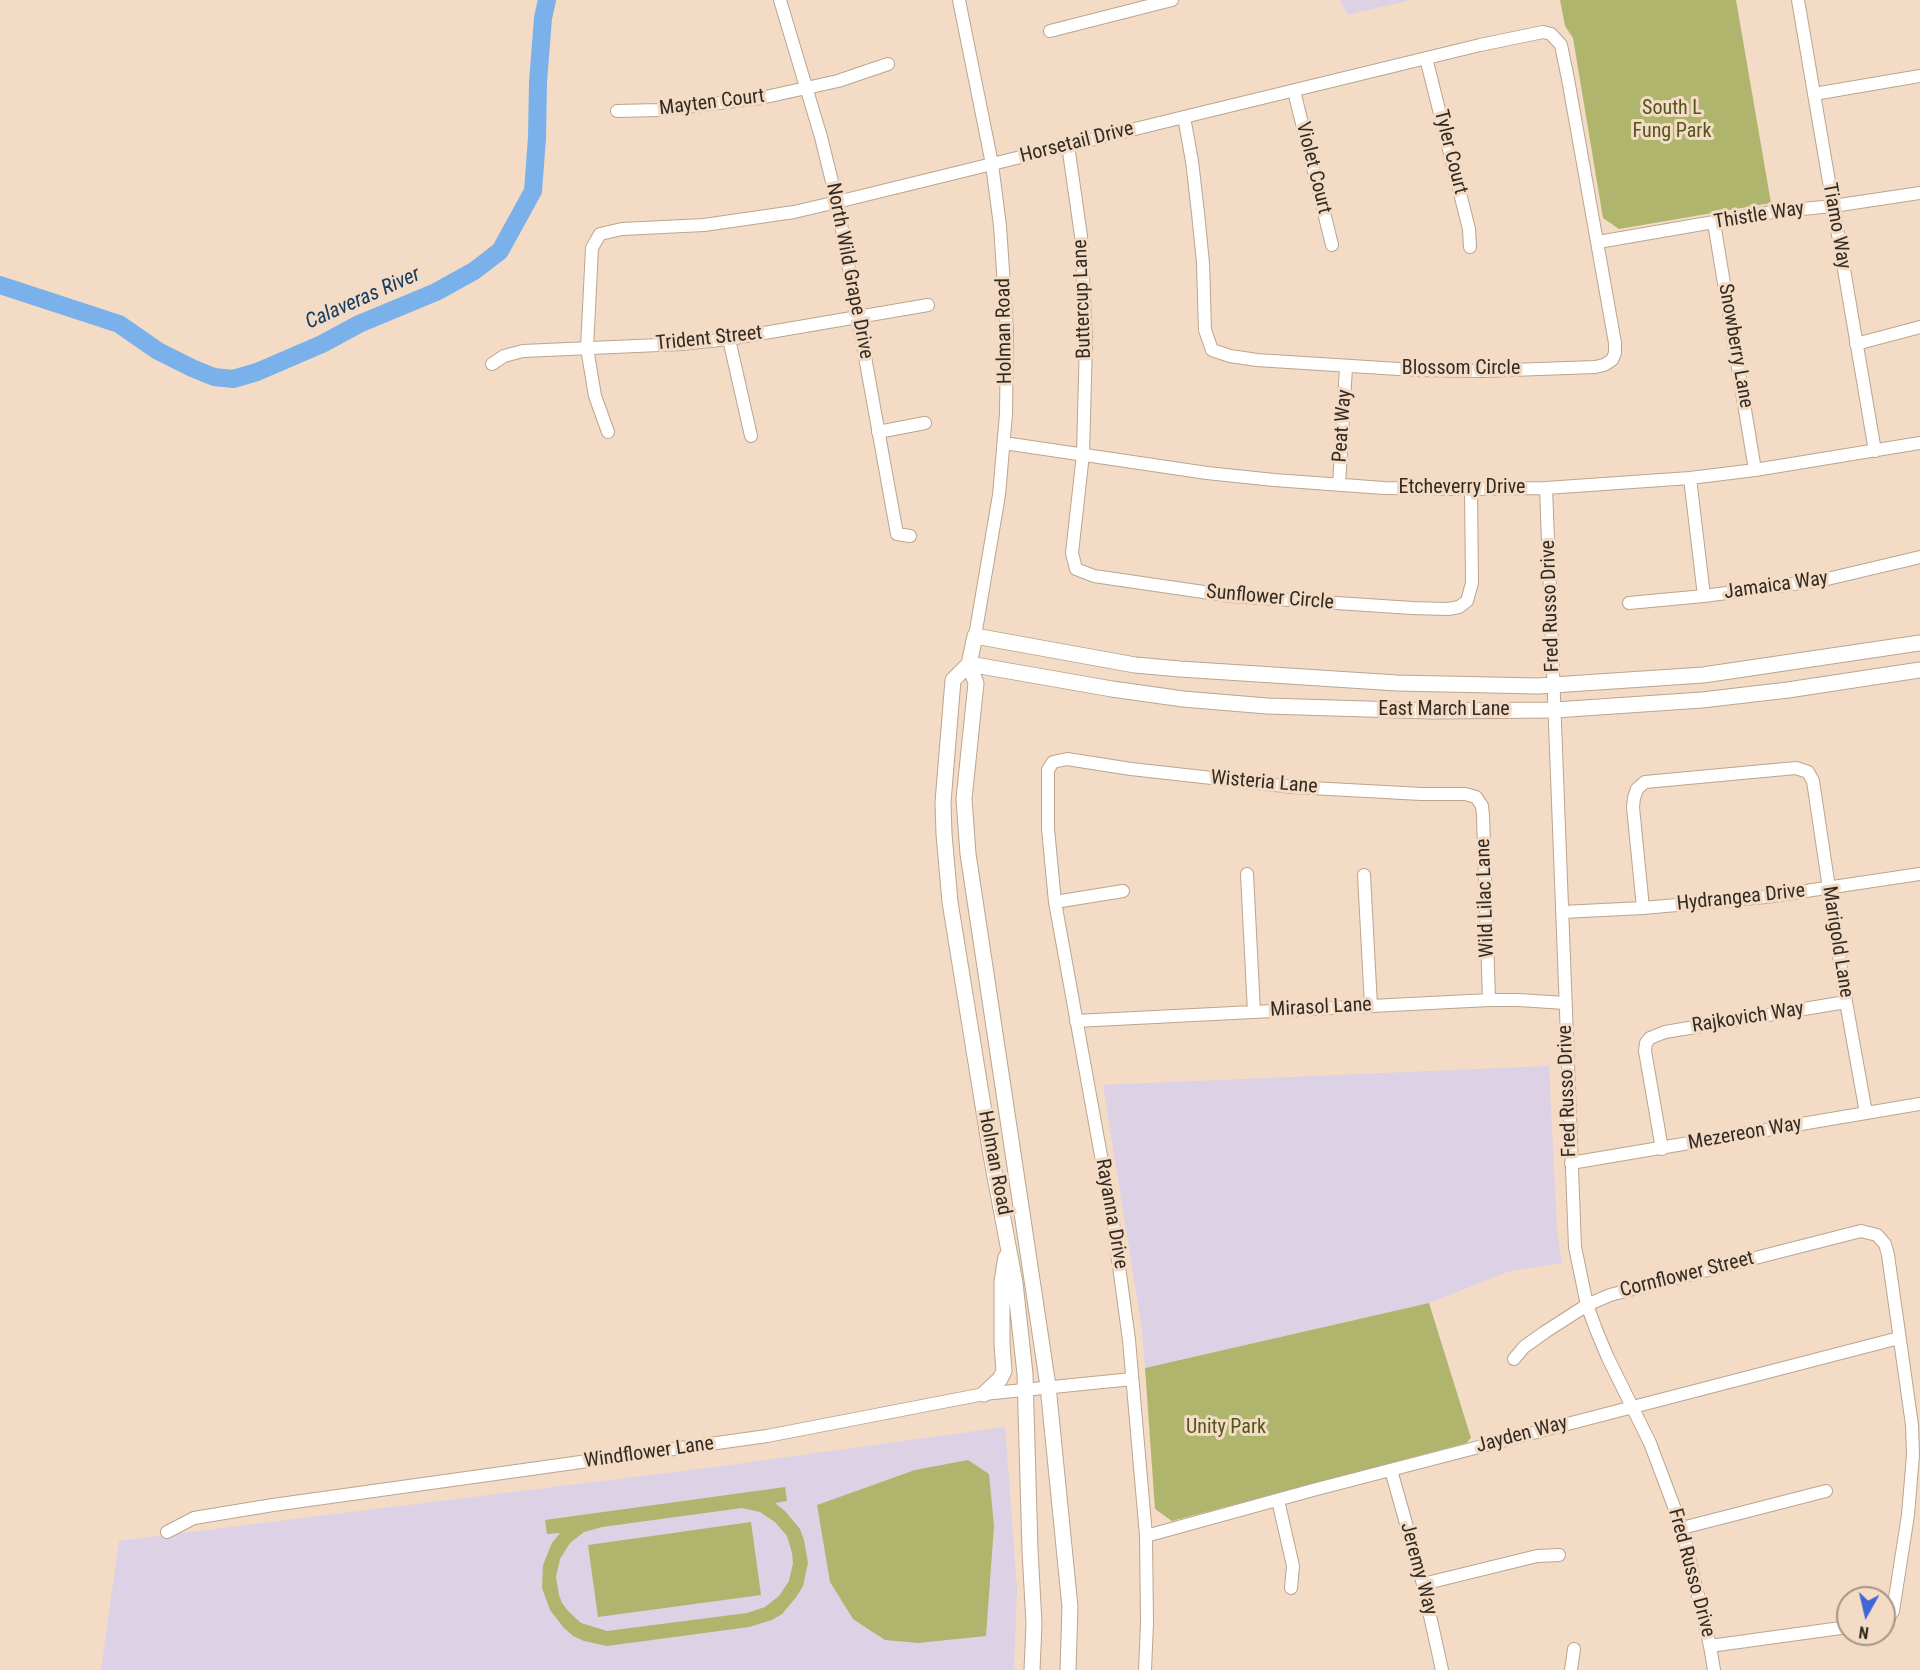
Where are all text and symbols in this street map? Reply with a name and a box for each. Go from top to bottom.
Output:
street label: Mayten Court [658,85,766,121]
park label: South L Fung Park [1633,97,1711,144]
street label: Tyler Court [1428,107,1472,197]
street label: Horsetail Drive [1018,117,1136,169]
street label: Violet Court [1290,120,1336,216]
street label: North Wild Grape Drive [820,181,878,361]
street label: Tiamo Way [1817,181,1855,271]
street label: Thistle Way [1712,197,1806,235]
street label: Buttercup Lane [1069,239,1097,359]
water label: Calaveras River [302,262,424,336]
street label: Holman Road [992,278,1018,384]
street label: Snowberry Lane [1712,282,1758,410]
street label: Trident Street [655,321,763,357]
street label: Blossom Circle [1402,357,1520,381]
street label: Peat Way [1328,389,1358,463]
street label: Etcheverry Drive [1399,476,1525,500]
street label: Fred Russo Drive [1537,540,1565,672]
street label: Jamaica Way [1723,567,1829,605]
street label: Sunflower Circle [1205,580,1335,616]
street label: East March Lane [1378,698,1510,722]
street label: Wisteria Lane [1210,766,1318,800]
street label: Wild Lilac Lane [1472,838,1500,958]
street label: Hydrangea Drive [1676,879,1806,917]
street label: Marigold Lane [1816,885,1858,999]
street label: Mirasol Lane [1270,993,1372,1023]
street label: Rajkovich Way [1690,997,1806,1039]
street label: Fred Russo Drive [1554,1025,1582,1157]
street label: Holman Road [972,1109,1016,1217]
street label: Mezereon Way [1686,1112,1804,1156]
street label: Rayanna Drive [1090,1157,1132,1271]
street label: Cornflower Street [1618,1247,1756,1303]
street label: Jayden Way [1474,1411,1570,1459]
park label: Unity Park [1186,1416,1266,1440]
street label: Windflower Lane [583,1432,715,1474]
street label: Fred Russo Drive [1662,1506,1720,1640]
street label: Jeremy Way [1394,1520,1442,1618]
north arrow [1836,1586,1896,1646]
text: N [1858,1622,1870,1642]

